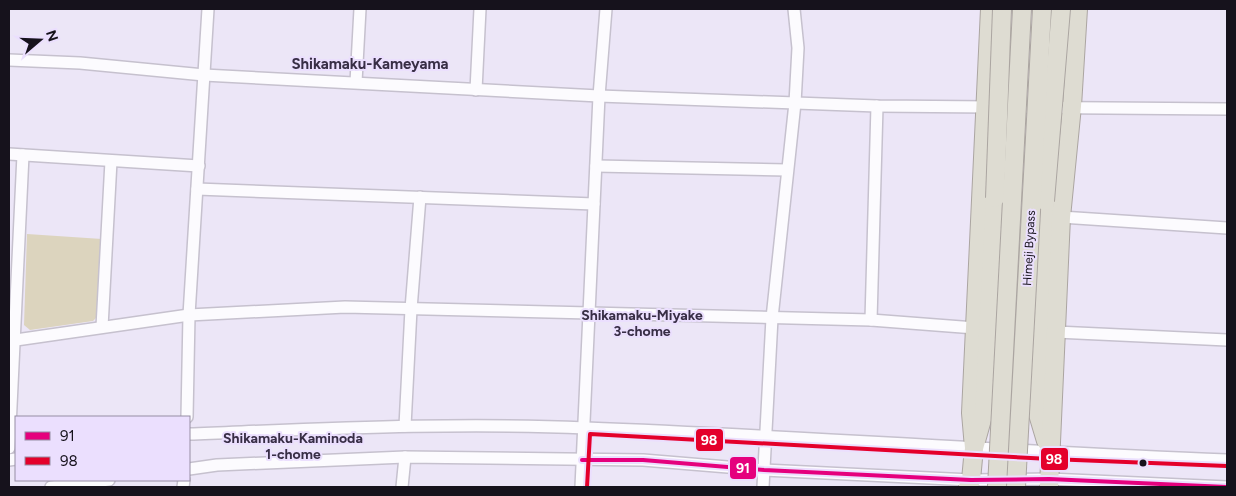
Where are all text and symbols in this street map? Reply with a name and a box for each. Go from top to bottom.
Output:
north arrow [15,15,65,65]
text: N [42,28,62,44]
district label: Shikamaku-Kameyama [291,55,449,73]
street label: Himeji Bypass [1020,209,1038,286]
district label: Shikamaku-Miyake 3-chome [581,307,703,340]
legend [15,416,190,481]
text: 91 [60,427,75,445]
line badge: 98 [695,428,724,452]
district label: Shikamaku-Kaminoda 1-chome [223,430,363,463]
text: 98 [701,432,717,449]
line badge: 98 [1040,447,1069,471]
text: 98 [1046,451,1062,468]
text: 98 [60,452,78,470]
line badge: 91 [729,456,757,480]
unlabelled marker [1138,458,1148,468]
text: 91 [736,460,750,477]

